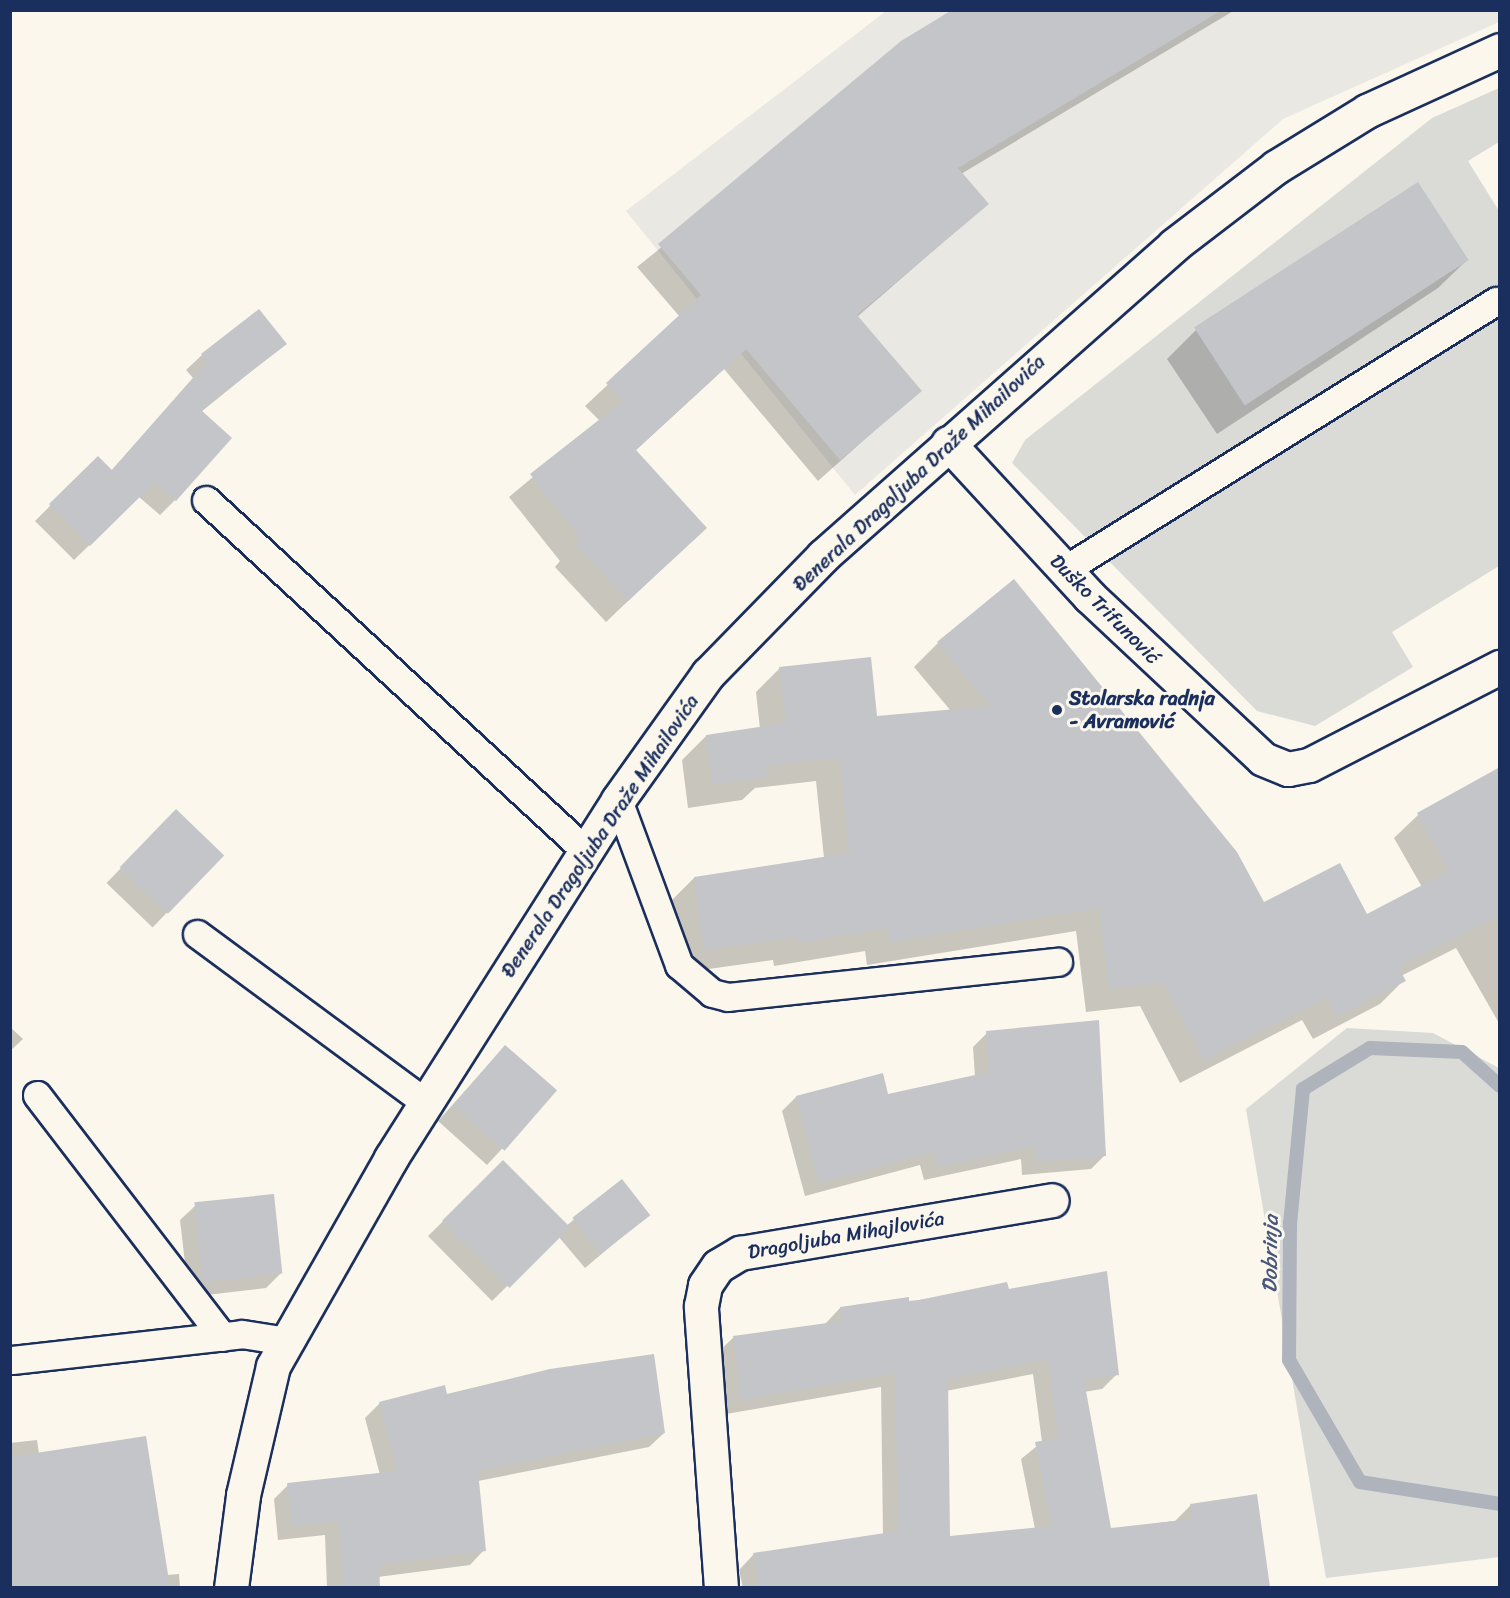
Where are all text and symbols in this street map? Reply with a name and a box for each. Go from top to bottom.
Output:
street label: Đenerala Dragoljuba Draže Mihailovića [788,350,1050,596]
street label: Duško Trifunović [1045,549,1165,669]
place label: Stolarska radnja - Avramović [1069,686,1216,733]
street label: Đenerala Dragoljuba Draže Mihailovića [496,690,704,982]
marker: Stolarska radnja - Avramović [1050,703,1064,717]
street label: Dragoljuba Mihajlovića [746,1206,946,1264]
water label: Dobrinja [1257,1215,1283,1293]

